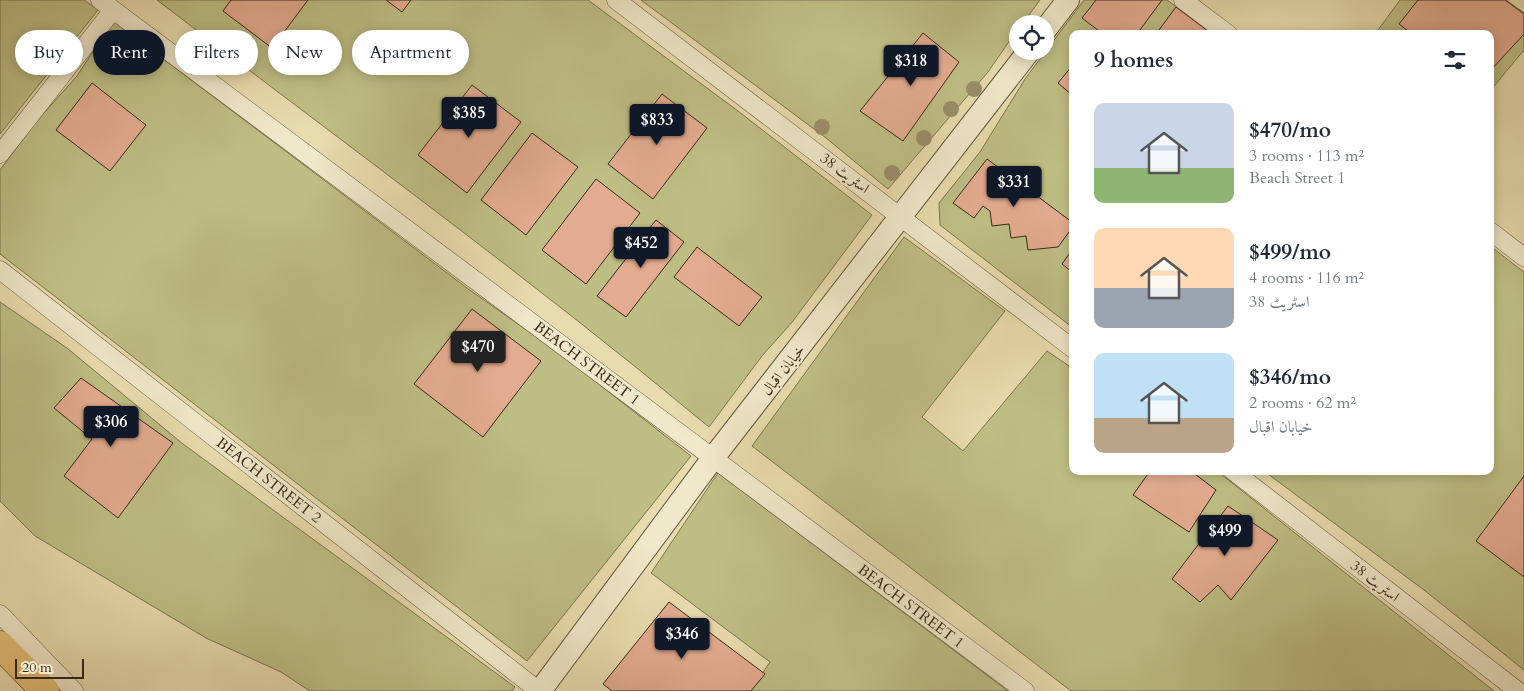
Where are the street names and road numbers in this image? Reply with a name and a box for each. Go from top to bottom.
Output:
street label: اسٹریٹ 38 [816,148,874,198]
street label: BEACH STREET 1 [530,316,644,410]
street label: خیابان اقبال [757,340,809,400]
street label: BEACH STREET 2 [212,433,326,528]
street label: اسٹریٹ 38 [1347,556,1403,606]
street label: BEACH STREET 1 [854,559,968,653]

